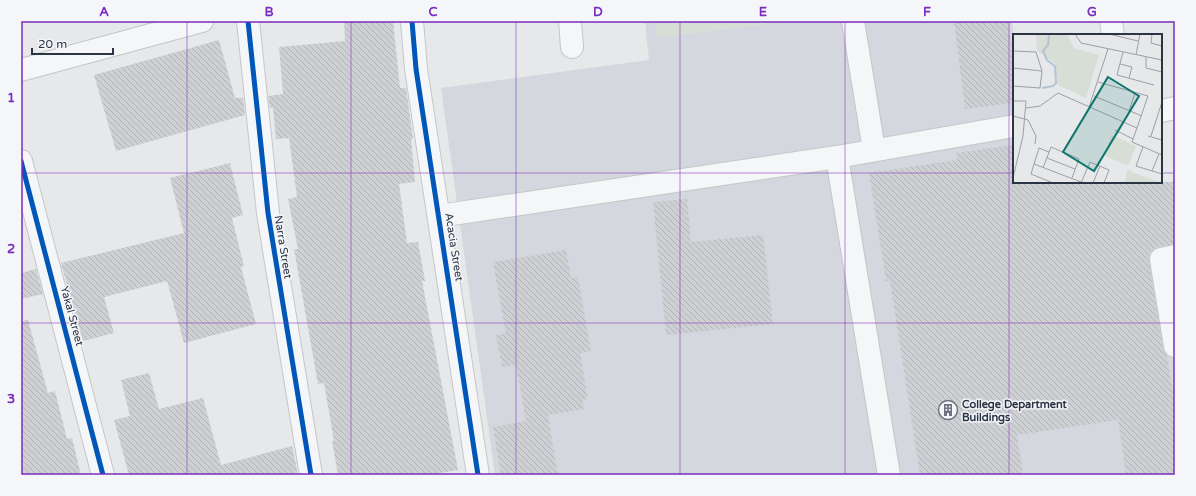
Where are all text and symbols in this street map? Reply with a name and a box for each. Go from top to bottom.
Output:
text: A [99,4,109,20]
text: B [264,4,274,20]
text: C [428,4,438,20]
text: D [593,4,603,20]
text: E [759,4,767,20]
text: F [923,4,931,20]
text: G [1087,4,1097,20]
scale bar [32,30,113,56]
inset map [1013,34,1162,183]
text: 20 m [38,37,67,51]
text: 1 [7,90,15,106]
street label: Acacia Street [442,212,466,282]
street label: Narra Street [272,214,294,280]
text: 2 [7,241,15,257]
street label: Yakal Street [58,285,86,347]
text: 3 [7,391,15,407]
place label: College Department Buildings [962,398,1068,425]
building icon: College Department Buildings [937,399,959,421]

